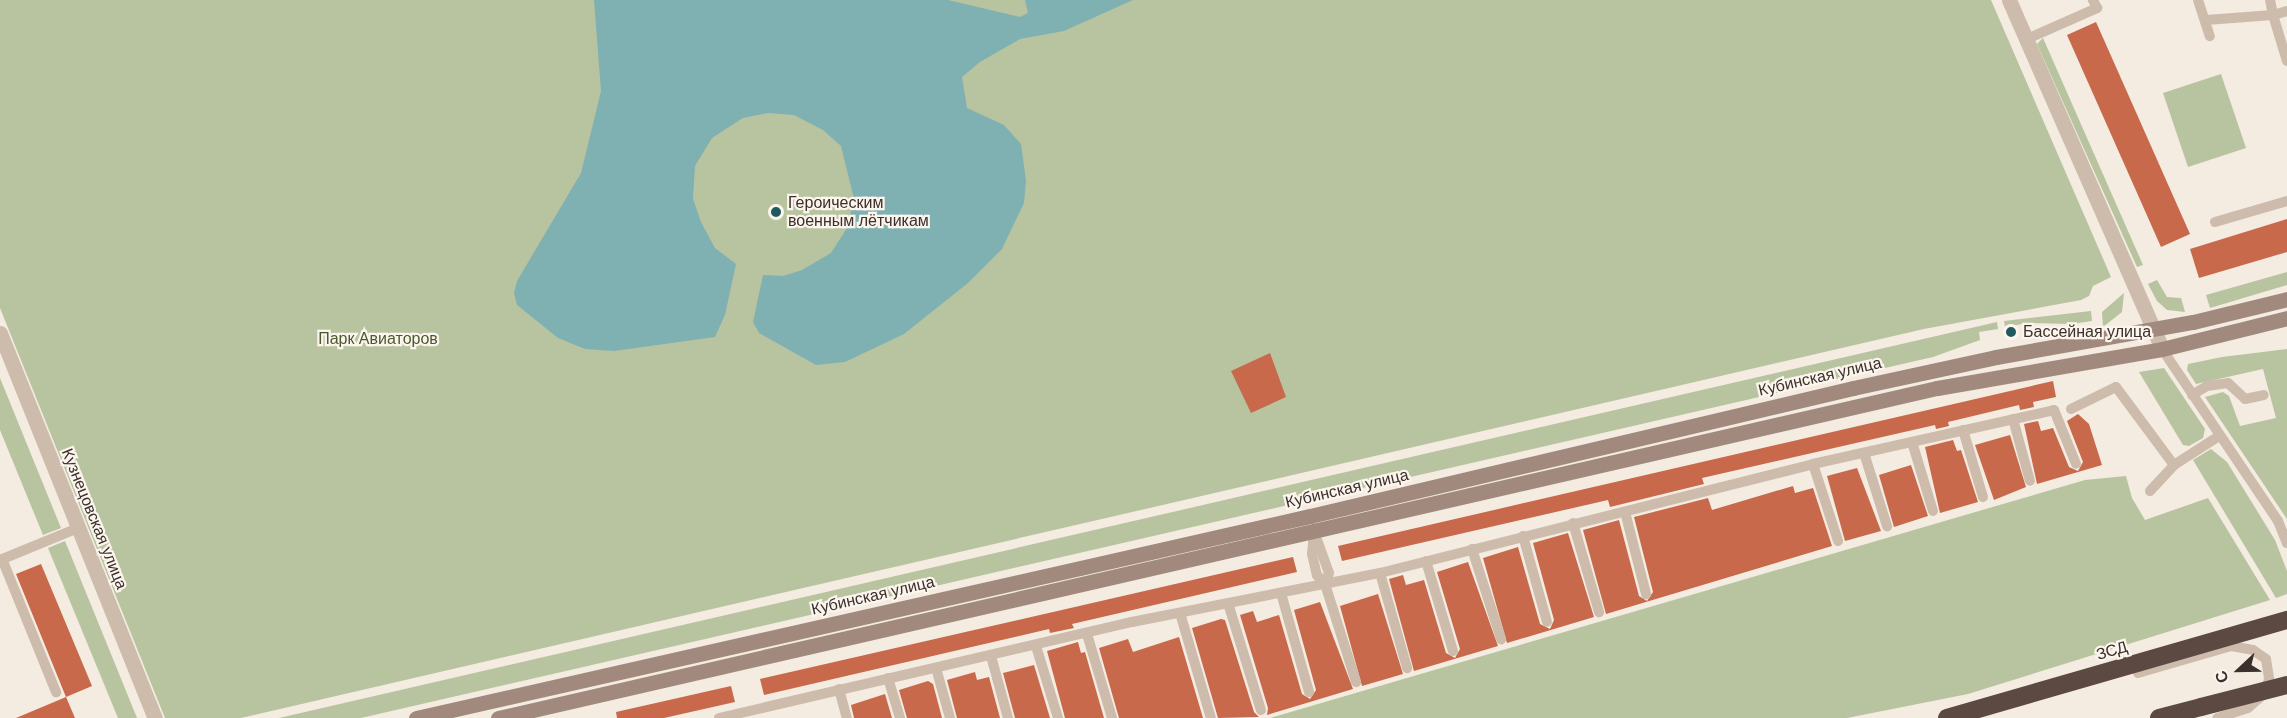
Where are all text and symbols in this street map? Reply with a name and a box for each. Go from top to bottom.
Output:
place label: Героическим военным лётчикам [788,193,929,231]
marker: Героическим военным лётчикам [769,205,783,219]
place label: Бассейная улица [2023,322,2151,342]
marker: Бассейная улица [2004,325,2018,339]
park label: Парк Авиаторов [318,329,438,349]
street label: Кубинская улица [1757,353,1883,401]
street label: Кузнецовская улица [57,446,131,592]
street label: Кубинская улица [1284,465,1410,513]
street label: Кубинская улица [810,572,936,620]
street label: ЗСД [2094,637,2130,665]
north arrow [2209,640,2269,700]
text: С [2212,668,2232,685]

